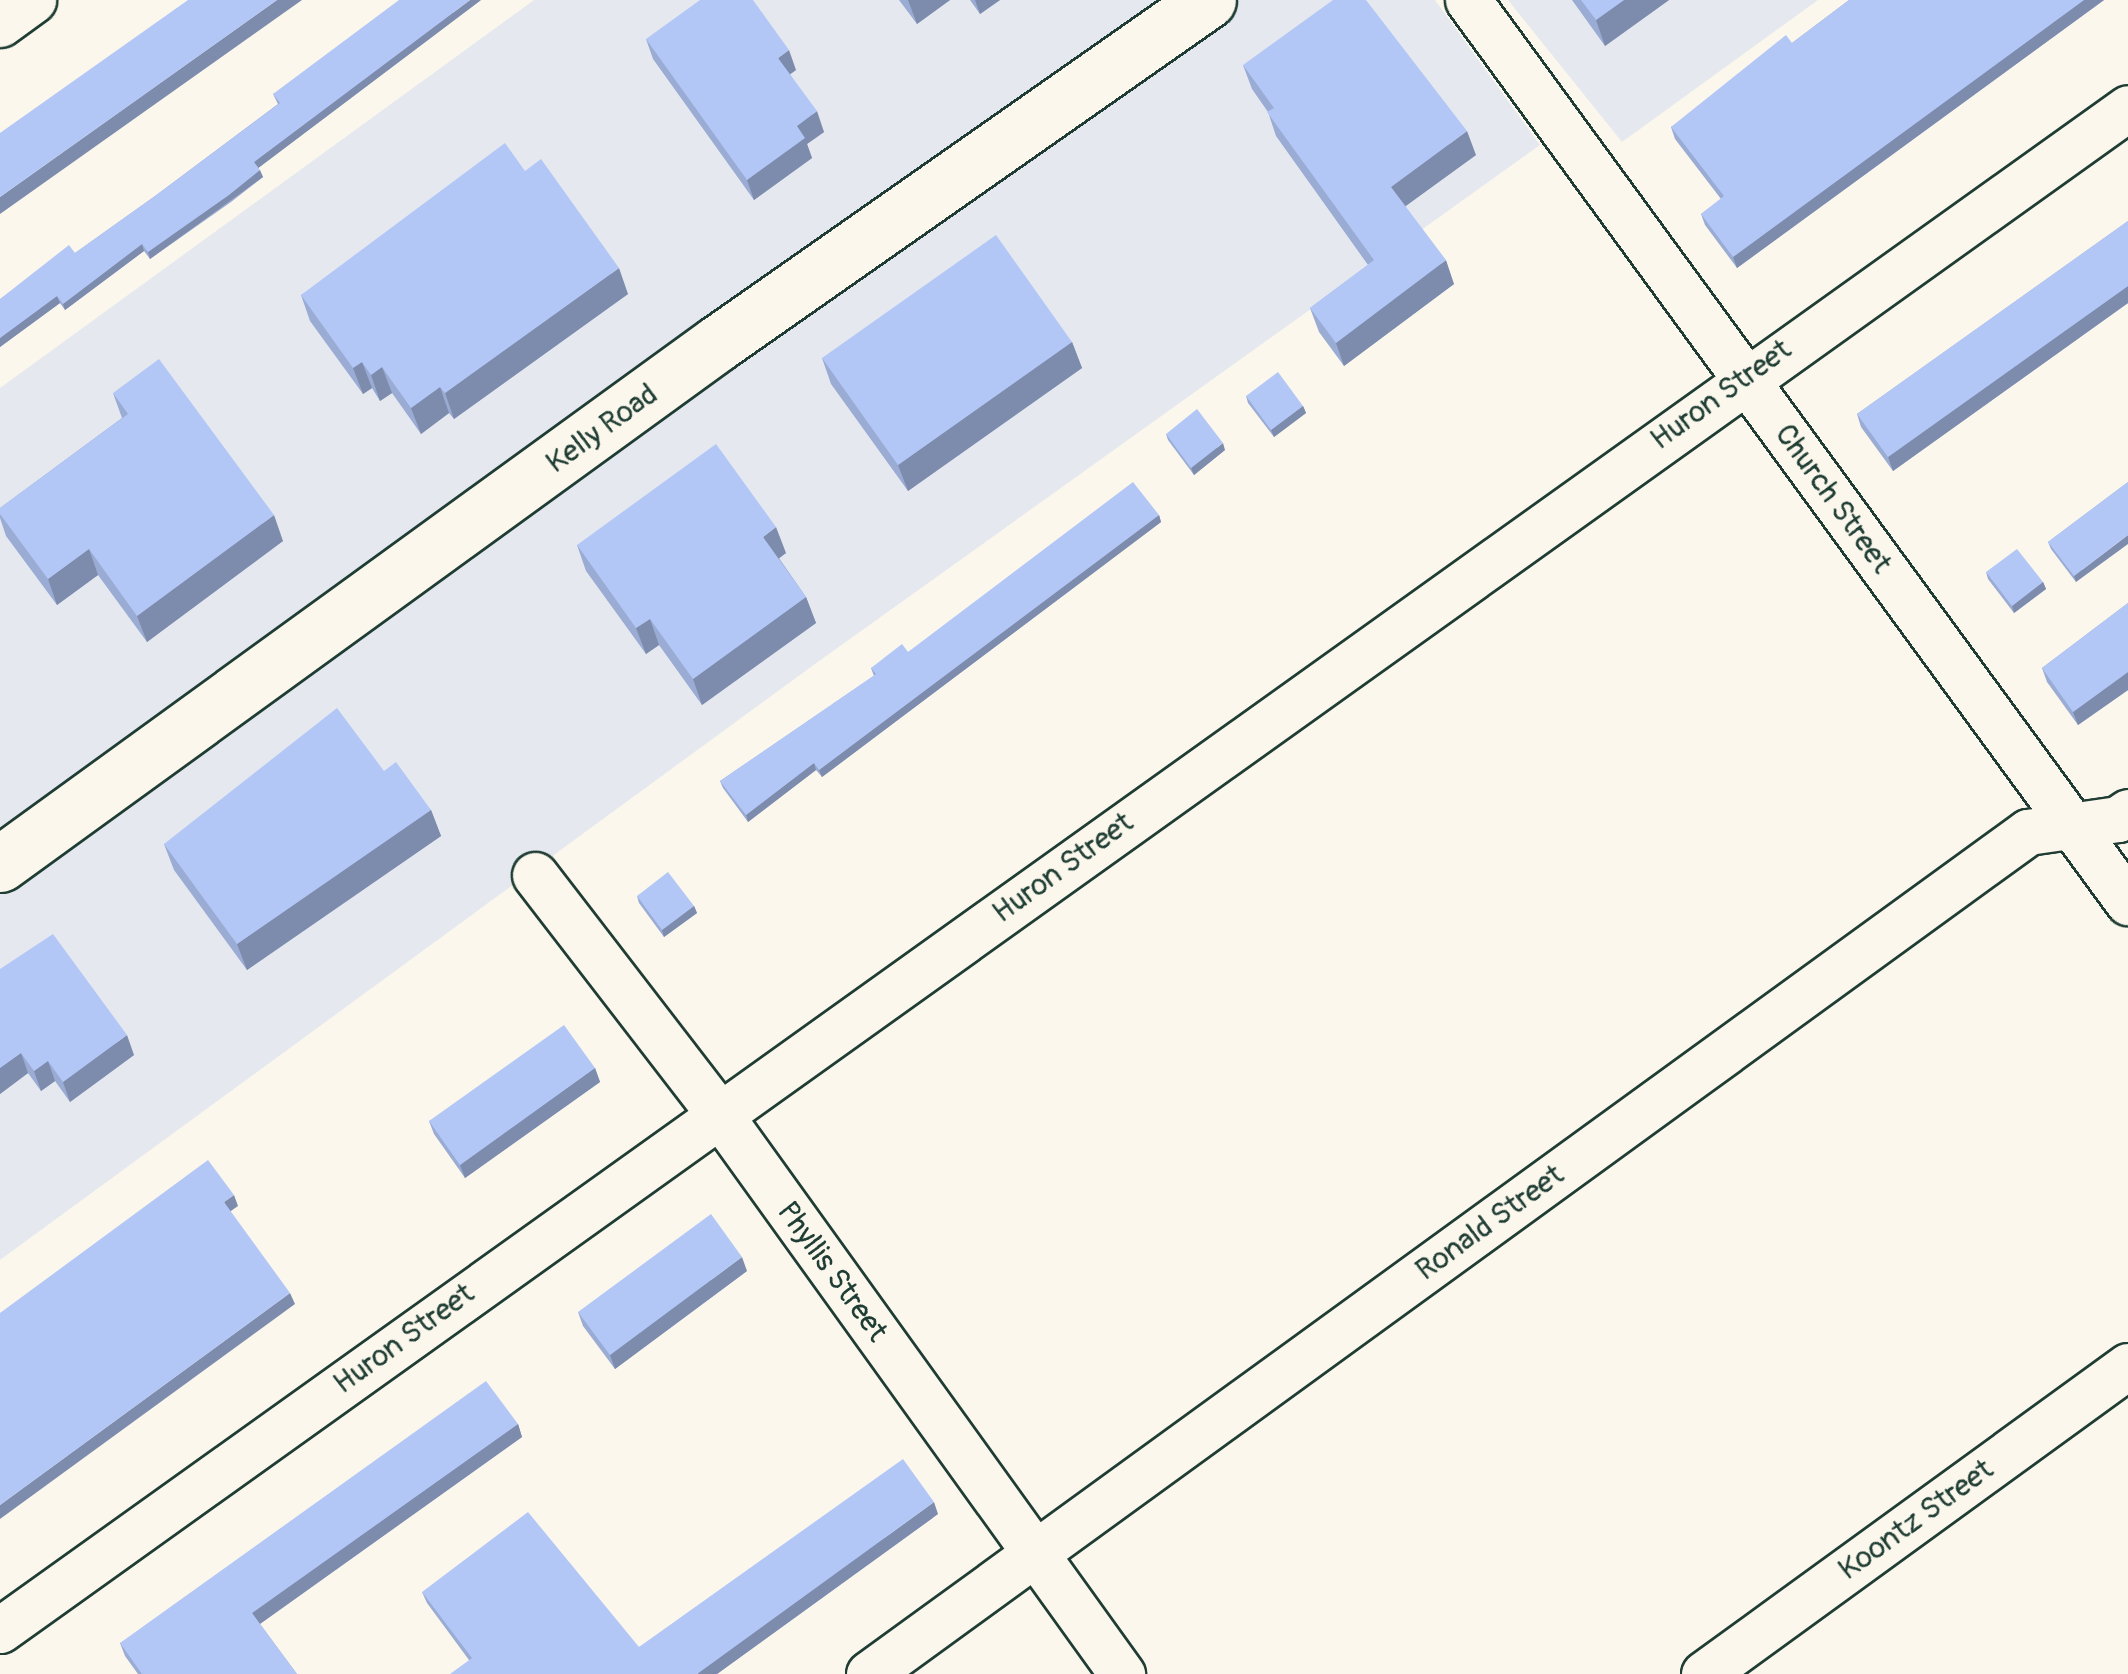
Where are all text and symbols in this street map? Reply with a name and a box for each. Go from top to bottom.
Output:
street label: Huron Street [1644,332,1798,458]
street label: Kelly Road [539,377,665,481]
street label: Church Street [1767,417,1899,581]
street label: Huron Street [986,805,1140,931]
street label: Ronald Street [1409,1157,1571,1289]
street label: Phyllis Street [769,1195,895,1349]
street label: Huron Street [327,1276,481,1402]
street label: Koontz Street [1832,1452,2000,1588]

